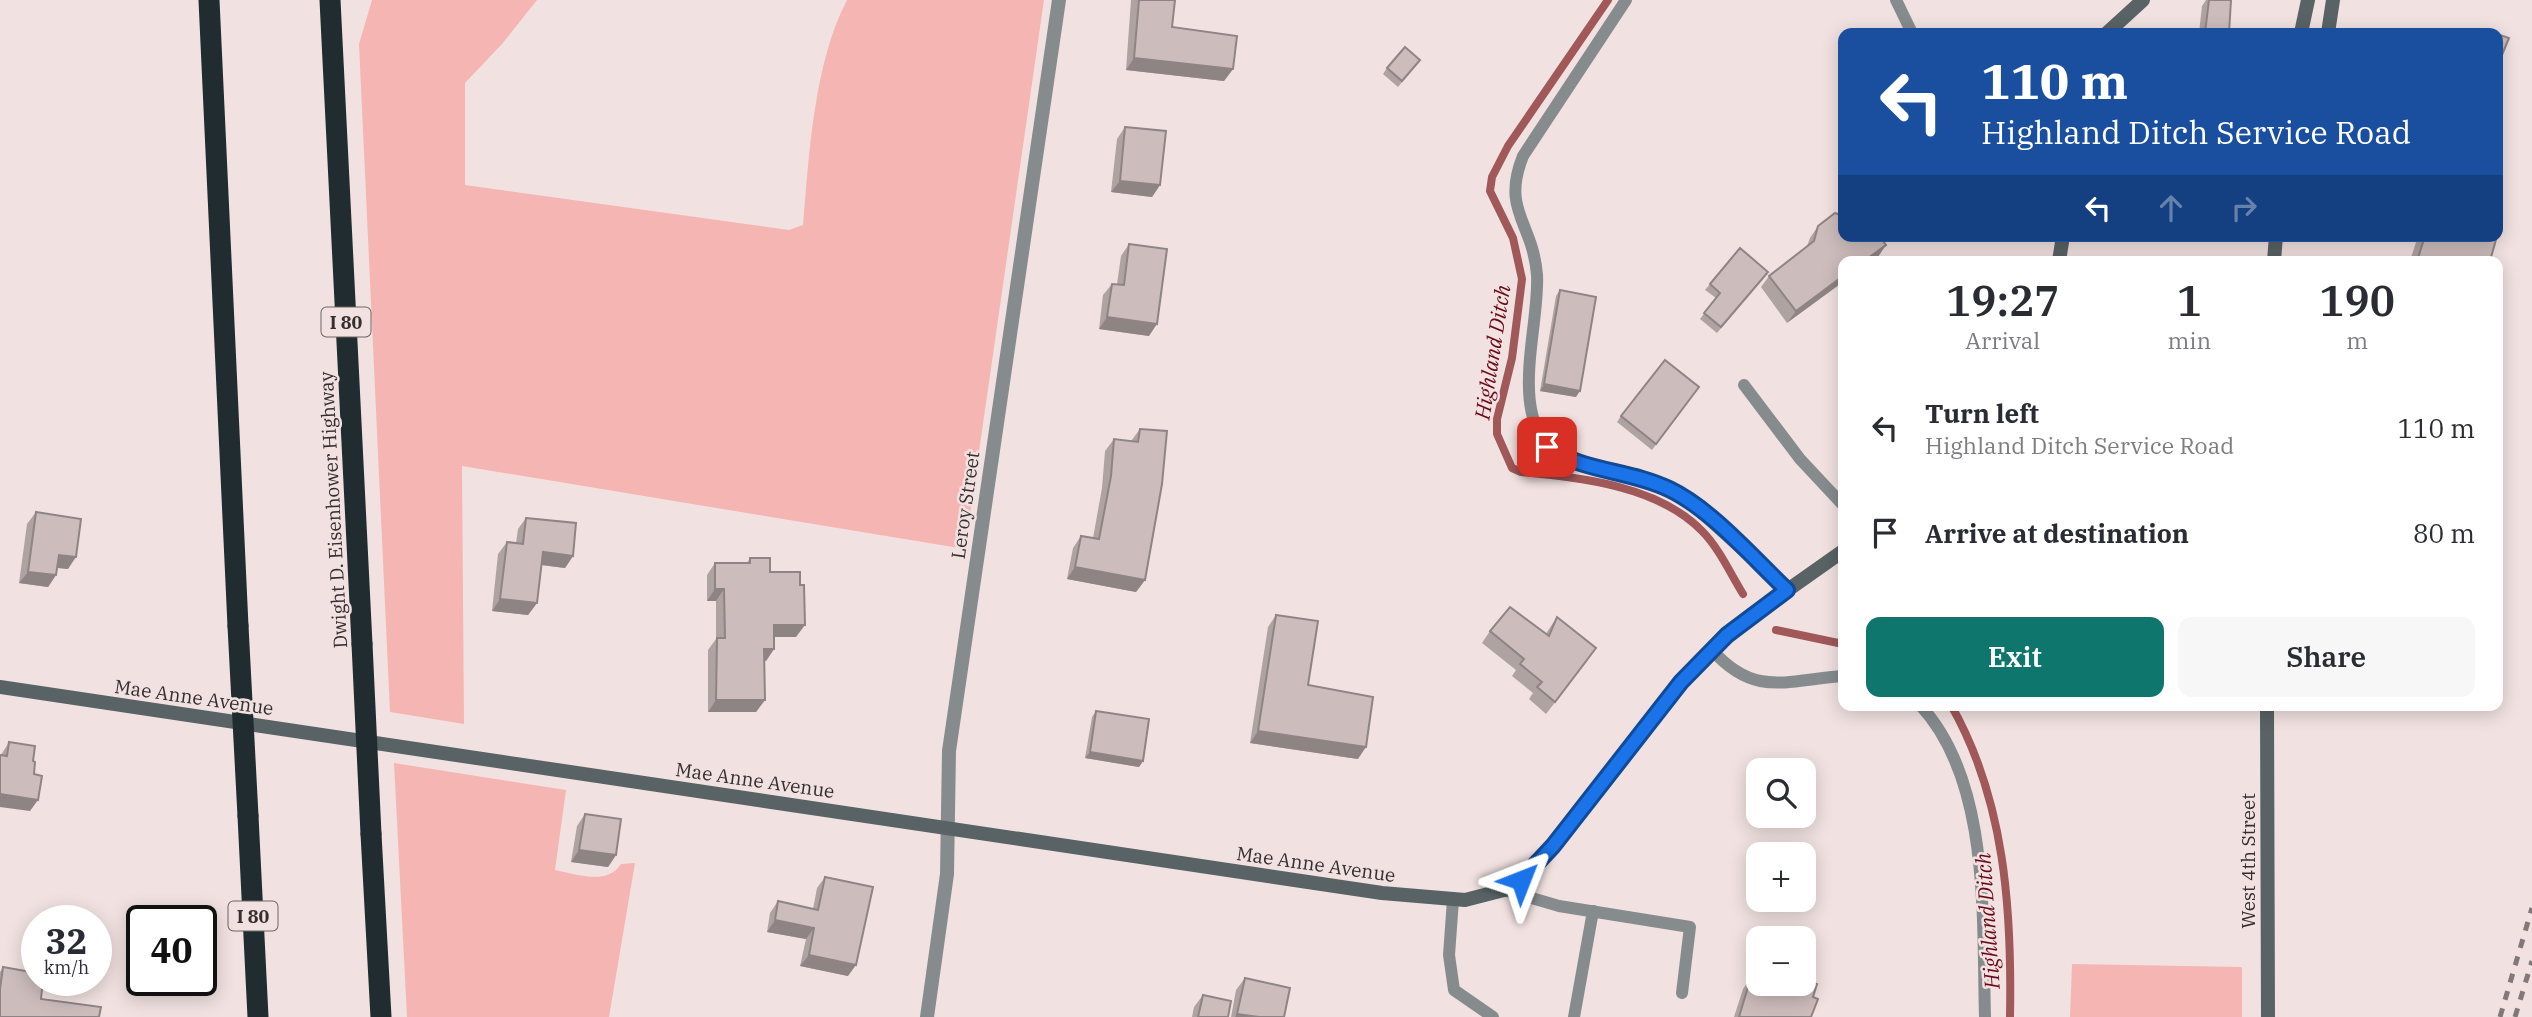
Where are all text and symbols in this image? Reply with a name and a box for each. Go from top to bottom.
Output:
text: 110 m [1981,49,2128,112]
icon: left [1866,56,1957,147]
text: Highland Ditch Service Road [1981,111,2411,153]
icon: left [2079,189,2117,227]
icon: ahead [2152,189,2190,227]
icon: right [2225,189,2263,227]
text: 19:27 [1946,273,2059,328]
text: 1 [2177,273,2202,328]
text: 190 [2319,273,2395,328]
water label: Highland Ditch [1467,282,1517,422]
road number: I 80 [322,308,370,336]
text: Arrival [1965,325,2040,355]
text: min [2167,325,2211,355]
text: m [2346,325,2368,355]
street label: Dwight D. Eisenhower Highway [314,370,352,649]
text: Turn left [1925,396,2039,430]
icon: left [1866,409,1904,447]
text: 110 m [2397,411,2475,445]
pin [1517,417,1577,477]
icon: arrive [1528,428,1566,466]
text: Highland Ditch Service Road [1925,430,2234,460]
street label: Leroy Street [946,449,984,560]
icon: arrive [1866,514,1904,552]
text: Arrive at destination [1925,516,2189,550]
text: 80 m [2413,516,2475,550]
button: Exit [1866,617,2164,697]
button: Share [2178,617,2475,697]
street label: Mae Anne Avenue [113,674,275,720]
street label: Mae Anne Avenue [674,757,836,803]
map controls [1746,758,1816,996]
button: search [1746,758,1816,828]
street label: West 4th Street [2236,793,2260,929]
street label: Mae Anne Avenue [1235,841,1397,887]
button: + [1746,842,1816,912]
position arrow [1484,843,1558,917]
water label: Highland Ditch [1968,852,2006,991]
road number: I 80 [229,902,278,931]
speed limit sign: 40 [126,905,217,996]
text: 32 [45,918,88,964]
button: − [1746,926,1816,996]
text: km/h [44,956,89,979]

